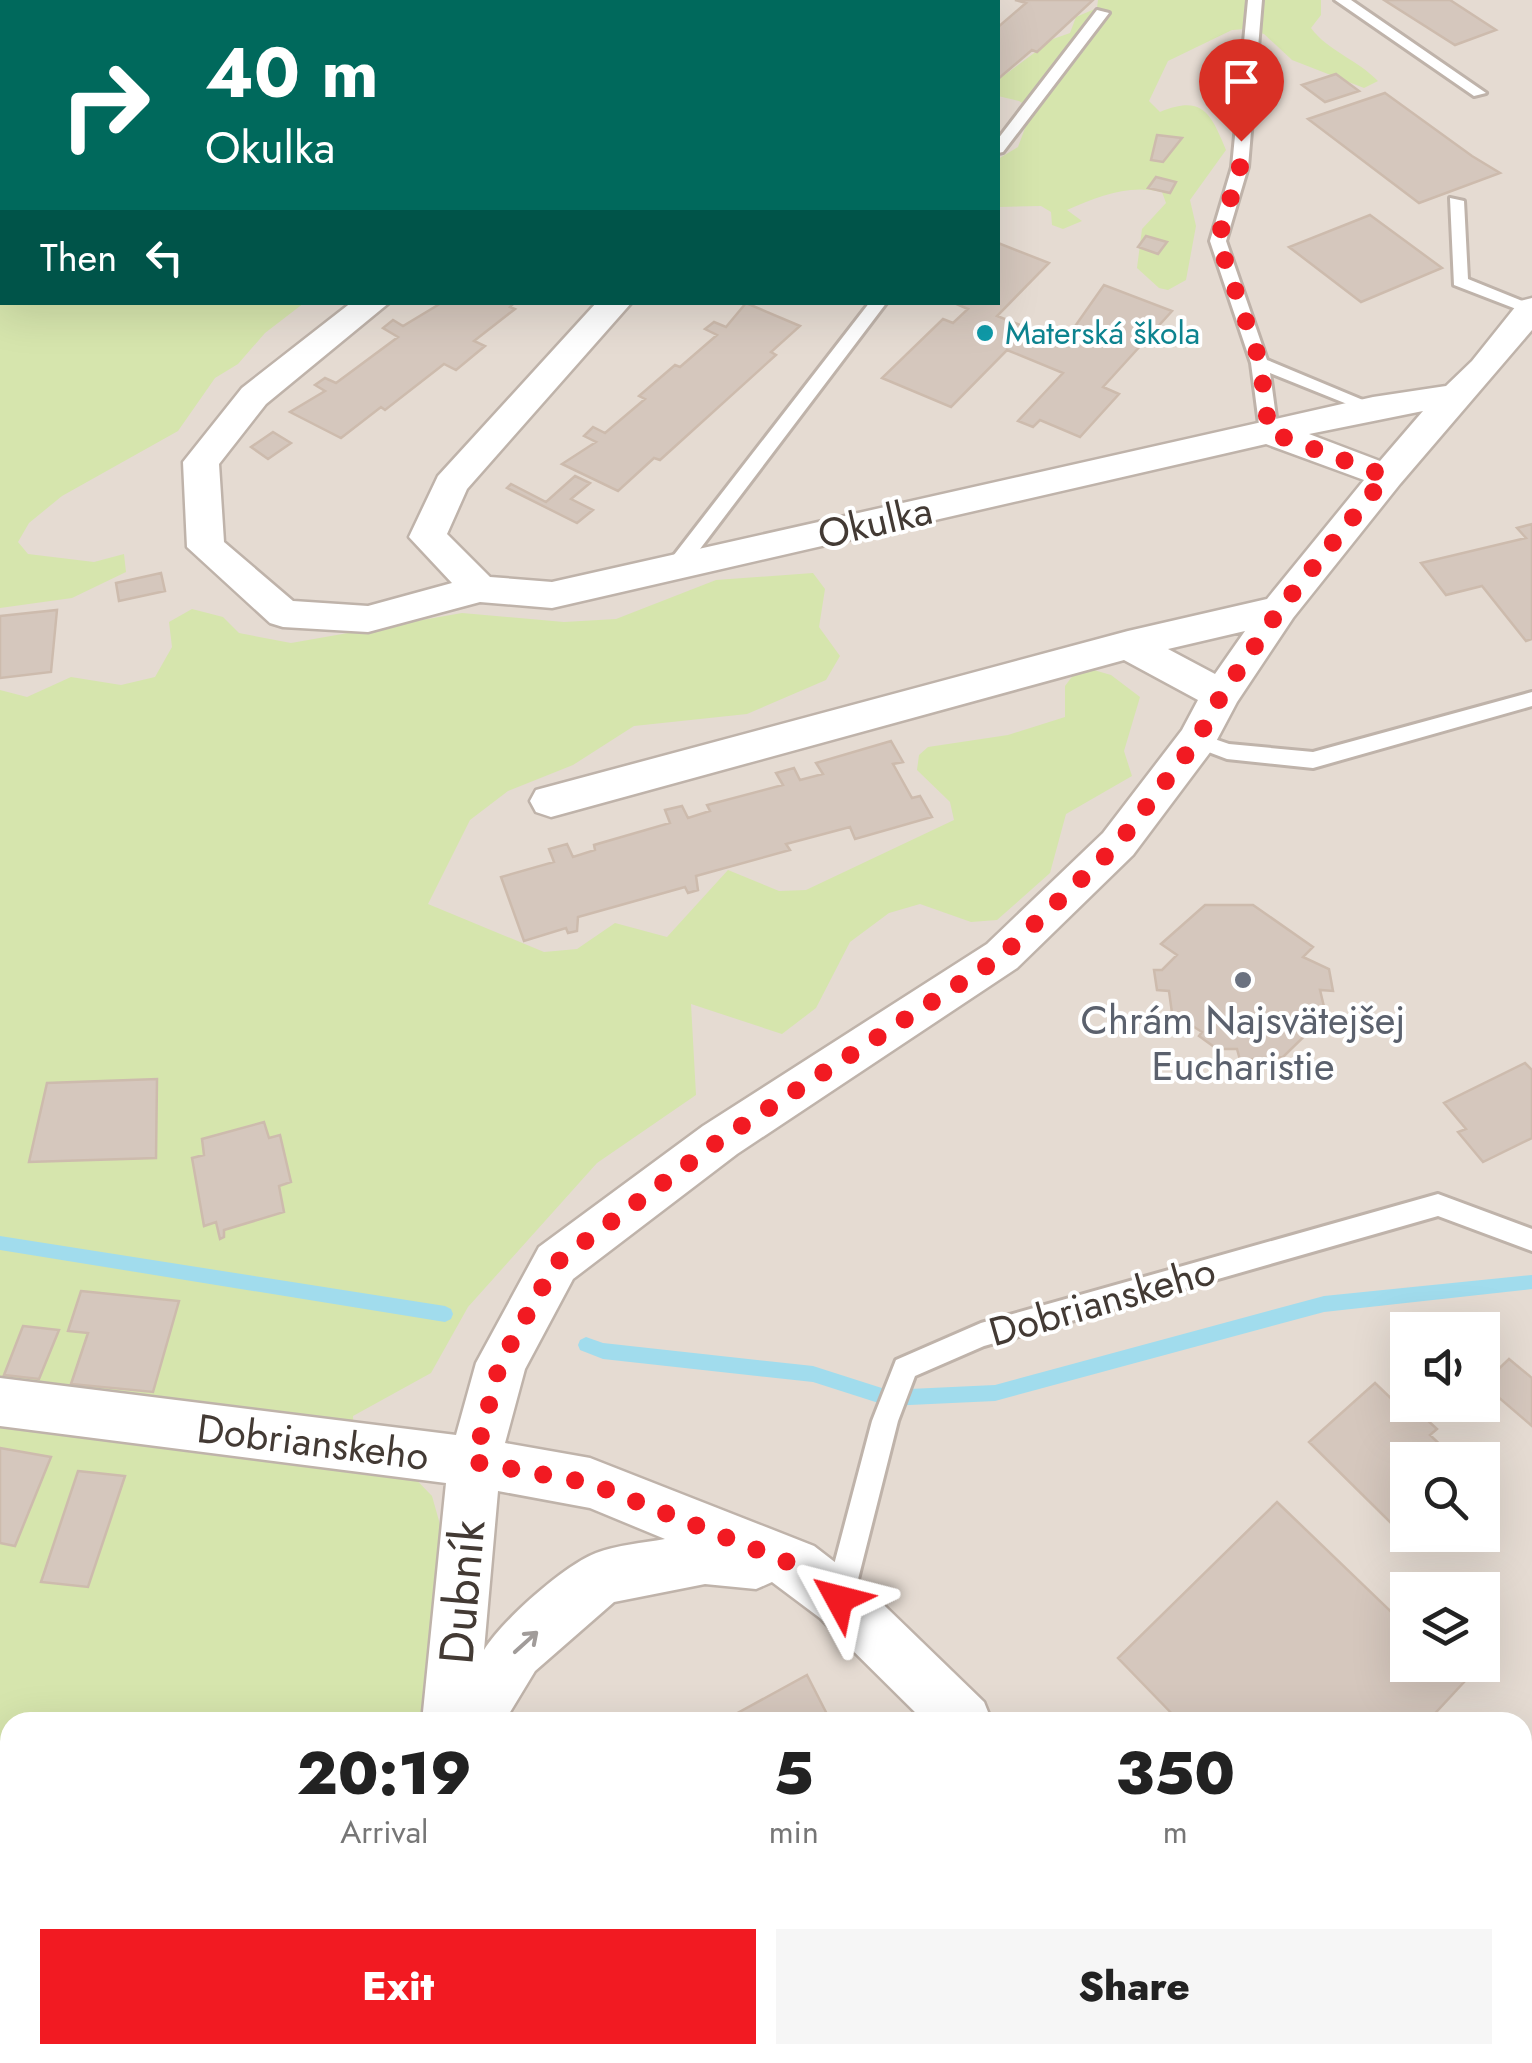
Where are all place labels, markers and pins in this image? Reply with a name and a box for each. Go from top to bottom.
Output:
pin [1199,39,1284,142]
place label: Materská škola [1005,310,1200,356]
marker: Materská škola [974,322,996,344]
marker: Chrám Najsvätejšej Eucharistie [1232,969,1254,991]
place label: Chrám Najsvätejšej Eucharistie [1081,991,1405,1095]

